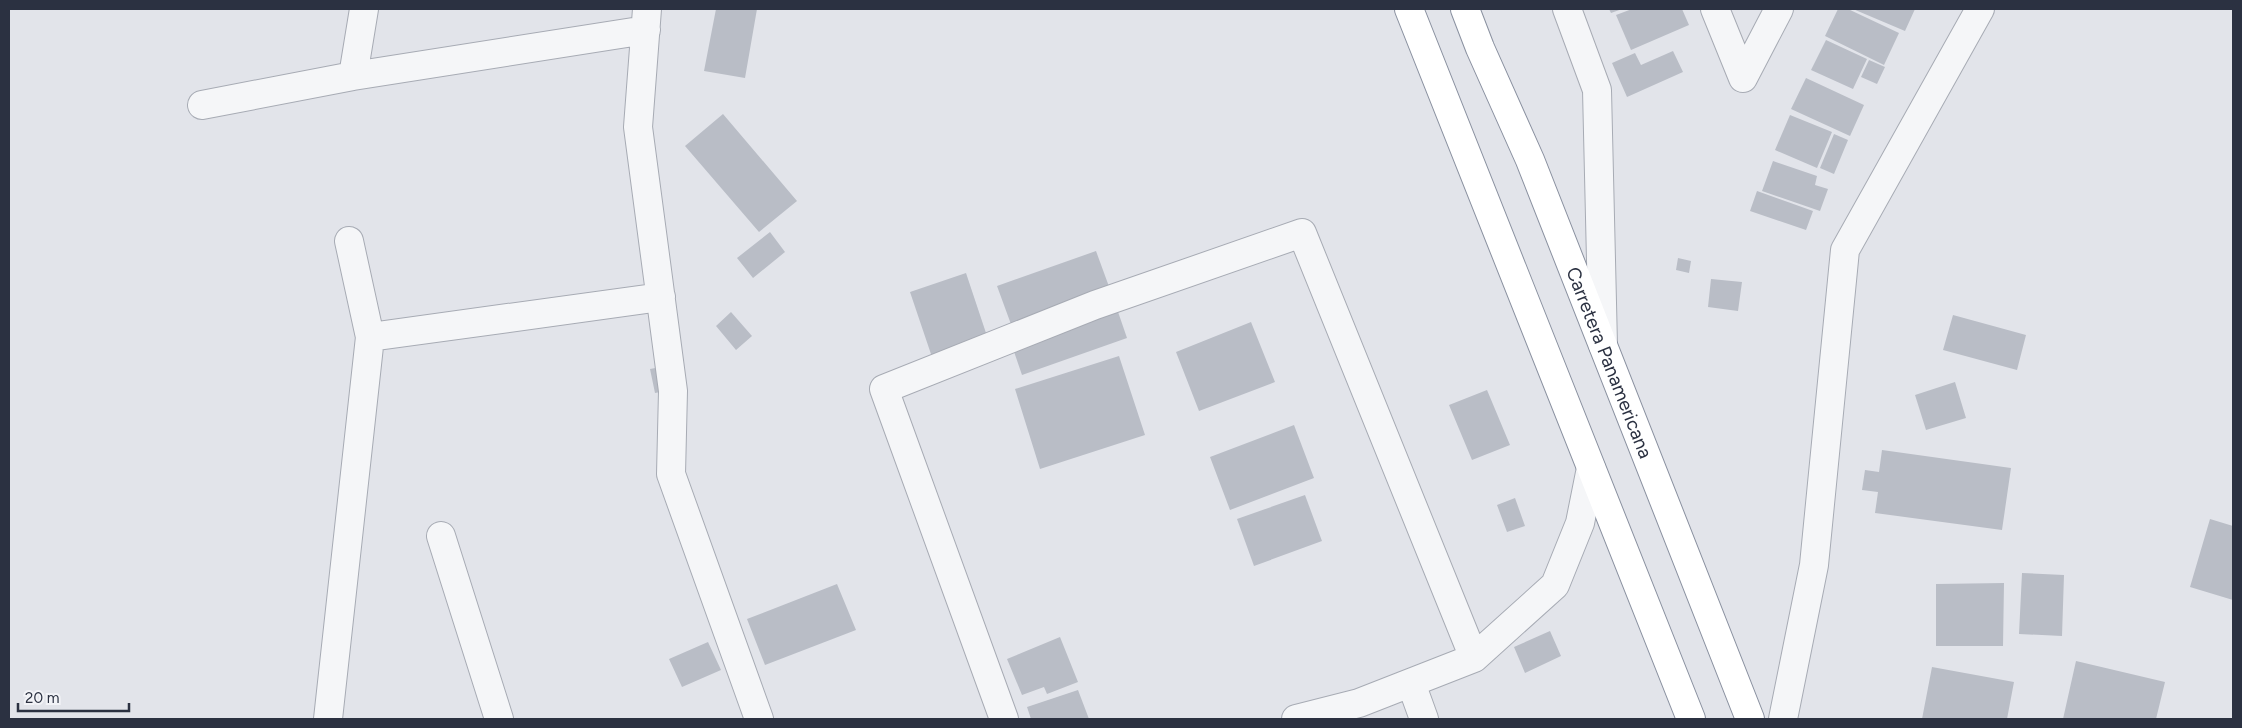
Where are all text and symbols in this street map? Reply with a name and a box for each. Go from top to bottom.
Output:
street label: Carretera Panamericana [1562,264,1658,461]
scale bar [18,680,129,712]
text: 20 m [25,689,59,707]

